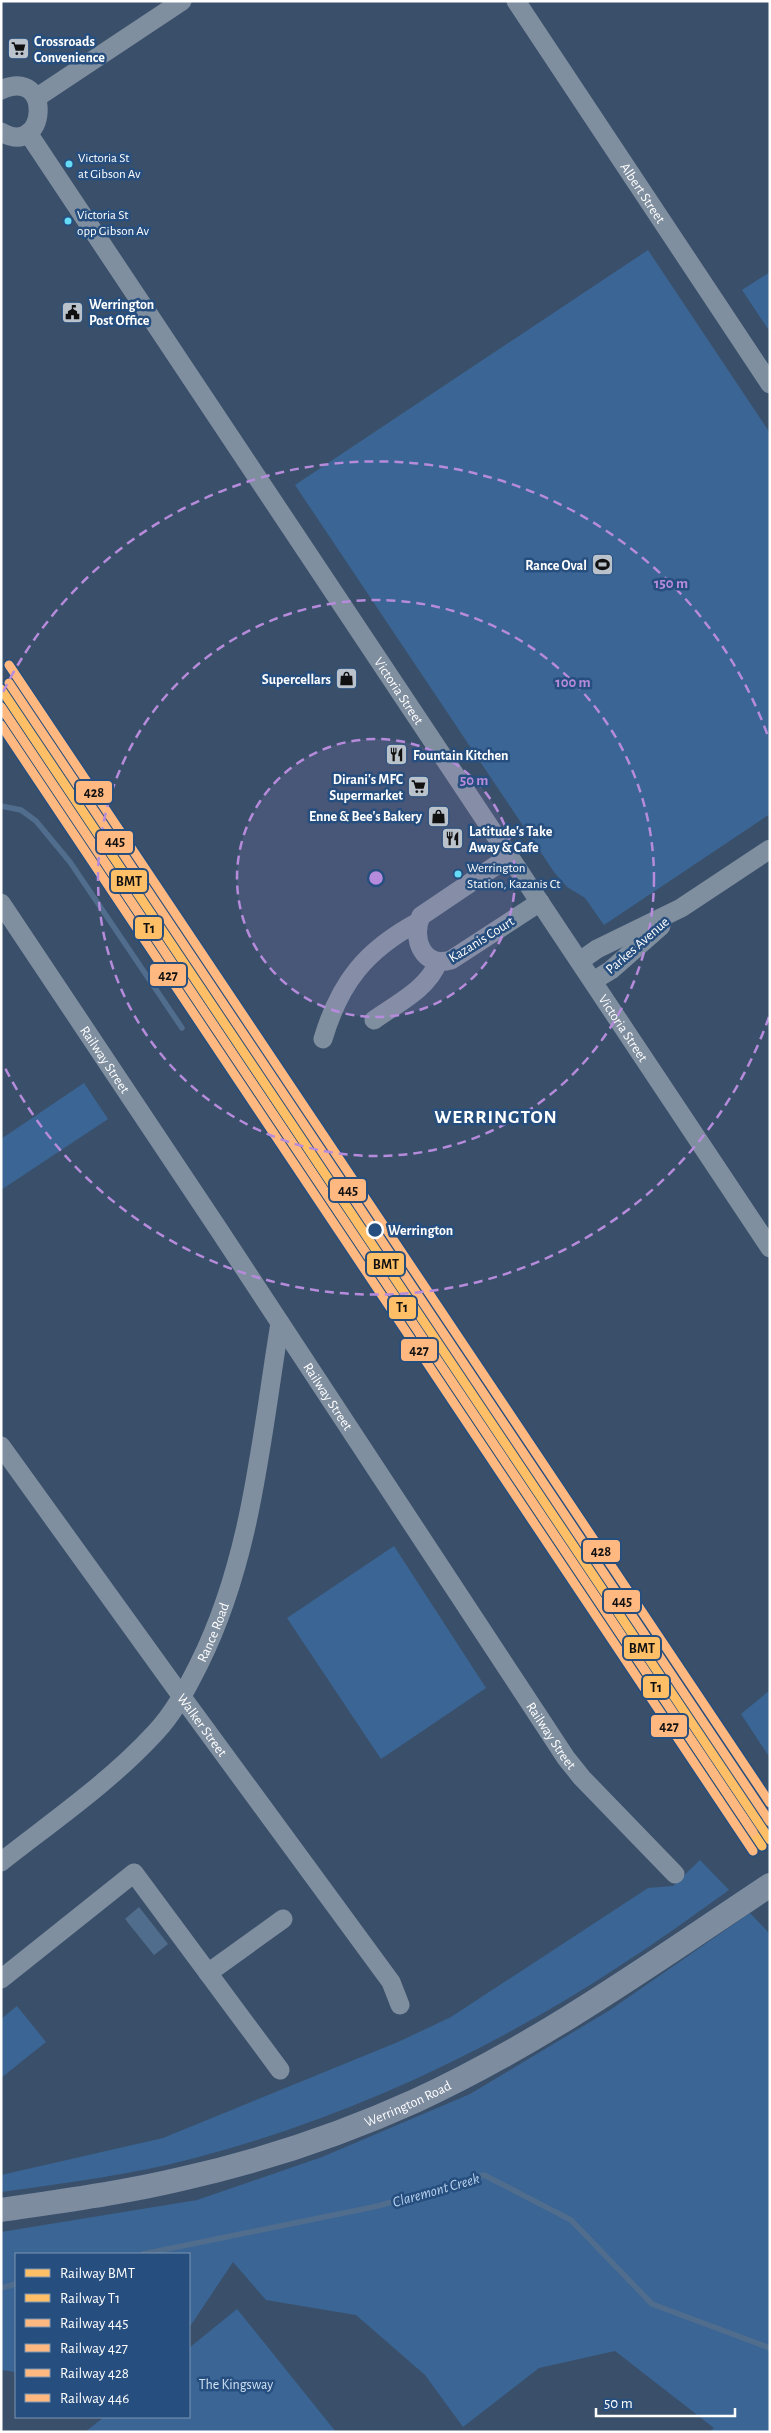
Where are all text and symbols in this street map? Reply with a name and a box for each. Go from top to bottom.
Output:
place label: Crossroads Convenience [34,35,105,65]
supermarket icon: Crossroads Convenience [6,37,30,61]
place label: Victoria St at Gibson Av [78,152,141,181]
marker: Victoria St at Gibson Av [64,159,74,169]
street label: Albert Street [617,160,668,227]
place label: Victoria St opp Gibson Av [77,209,150,238]
marker: Victoria St opp Gibson Av [63,216,73,226]
place label: Werrington Post Office [89,298,154,328]
public building icon: Werrington Post Office [61,300,85,324]
sports icon: Rance Oval [591,553,615,577]
place label: Rance Oval [525,559,587,573]
text: 150 m [654,576,688,591]
street label: Victoria Street [371,655,426,728]
shop icon: Supercellars [335,667,359,691]
place label: Supercellars [262,673,331,687]
text: 100 m [555,675,591,690]
restaurant icon: Fountain Kitchen [385,743,409,767]
place label: Fountain Kitchen [413,749,508,763]
place label: Dirani's MFC Supermarket [329,773,404,803]
text: 50 m [460,773,488,788]
supermarket icon: Dirani's MFC Supermarket [407,775,431,799]
line badge: 428 [75,780,113,804]
text: 428 [84,786,104,800]
shop icon: Enne & Bee's Bakery [426,804,450,828]
place label: Enne & Bee's Bakery [309,810,423,824]
place label: Latitude's Take Away & Cafe [469,825,553,855]
restaurant icon: Latitude's Take Away & Cafe [441,827,465,851]
line badge: 445 [96,830,134,854]
text: 445 [105,835,125,849]
place label: Werrington Station, Kazanis Ct [467,862,560,891]
line badge: BMT [110,869,148,893]
centre of rings [367,869,385,887]
marker: Werrington Station, Kazanis Ct [453,869,463,879]
text: BMT [116,875,142,889]
street label: Kazanis Court [446,914,517,965]
street label: Parkes Avenue [603,915,672,977]
line badge: T1 [134,916,163,940]
text: T1 [143,922,155,936]
line badge: 427 [149,963,187,987]
text: 427 [158,969,178,983]
street label: Victoria Street [595,992,650,1065]
street label: Railway Street [77,1024,132,1097]
district label: WERRINGTON [434,1108,558,1127]
line badge: 445 [329,1178,367,1202]
text: 445 [338,1184,358,1198]
marker: Werrington [366,1221,384,1239]
place label: Werrington [388,1224,453,1238]
line badge: BMT [366,1252,405,1276]
text: BMT [373,1258,399,1272]
line badge: T1 [388,1296,417,1320]
text: T1 [396,1301,408,1315]
line badge: 427 [400,1338,438,1362]
text: 427 [409,1344,429,1358]
street label: Railway Street [300,1361,355,1434]
line badge: 428 [582,1539,621,1563]
text: 428 [591,1545,611,1559]
line badge: 445 [603,1589,641,1613]
text: 445 [612,1595,632,1609]
street label: Rance Road [195,1601,232,1665]
line badge: BMT [623,1636,661,1660]
text: BMT [629,1642,655,1656]
line badge: T1 [642,1675,670,1699]
text: T1 [650,1681,662,1695]
street label: Walker Street [174,1691,230,1760]
street label: Railway Street [523,1700,579,1773]
line badge: 427 [650,1714,688,1738]
text: 427 [659,1720,679,1734]
street label: Werrington Road [363,2079,454,2130]
water label: Claremont Creek [391,2171,481,2210]
legend [15,2253,190,2418]
text: Railway BMT [60,2266,136,2281]
text: Railway T1 [60,2291,120,2306]
text: Railway 445 [60,2316,128,2331]
text: Railway 427 [60,2341,128,2356]
text: Railway 428 [60,2366,129,2381]
park label: The Kingsway [199,2378,273,2392]
scale bar [596,2386,735,2418]
text: Railway 446 [60,2391,129,2406]
text: 50 m [604,2396,633,2411]

